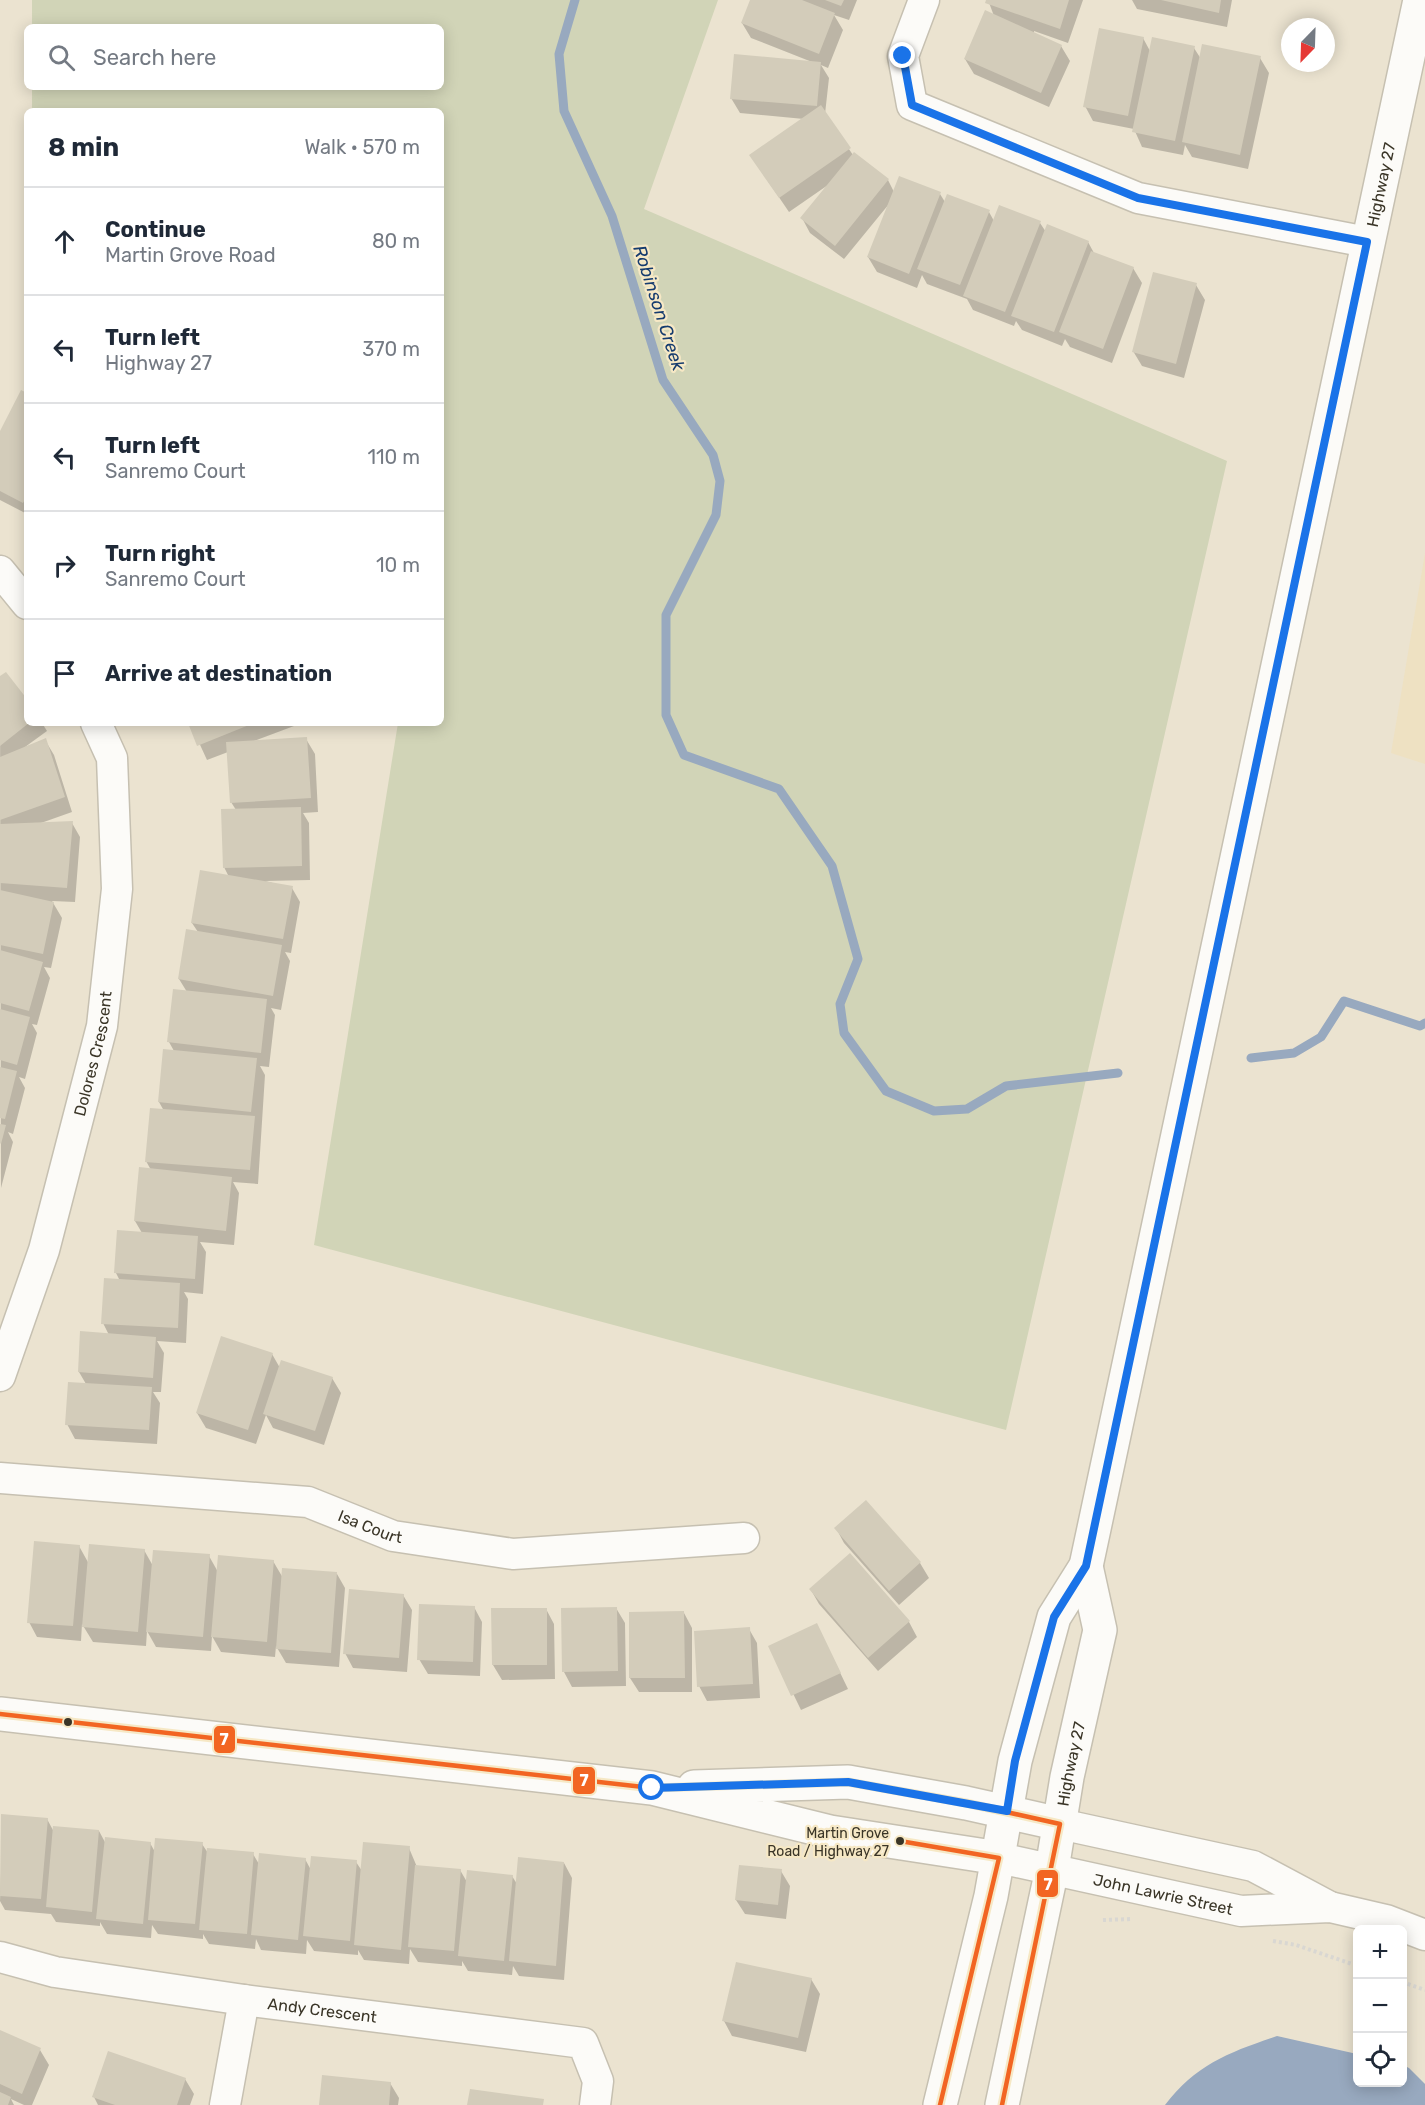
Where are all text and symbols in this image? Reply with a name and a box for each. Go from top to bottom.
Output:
north arrow [1281,18,1335,72]
search box [24,24,444,90]
icon: search [45,41,78,74]
route end [889,42,915,68]
text: Search here [93,44,216,71]
text: 8 min [48,132,119,163]
text: Walk · 570 m [304,135,420,159]
street label: Highway 27 [1362,141,1399,229]
text: Continue [105,216,206,243]
icon: ahead [48,225,81,258]
text: 80 m [372,229,420,253]
water label: Robinson Creek [628,242,690,374]
text: Martin Grove Road [105,243,276,267]
text: Turn left [105,324,200,351]
icon: left [48,333,81,366]
text: 370 m [362,337,420,361]
text: Highway 27 [105,351,212,375]
text: Turn left [105,432,200,459]
icon: left [48,441,81,474]
text: 110 m [368,445,420,469]
text: Sanremo Court [105,459,246,483]
text: Turn right [105,540,215,567]
icon: right [48,549,81,582]
text: 10 m [376,553,420,577]
text: Sanremo Court [105,567,246,591]
icon: arrive [48,657,81,690]
text: Arrive at destination [105,660,332,687]
street label: Dolores Crescent [70,990,115,1118]
street label: Isa Court [336,1506,403,1547]
unlabelled marker [62,1716,74,1728]
street label: Highway 27 [1053,1720,1089,1807]
line badge: 7 [213,1725,236,1754]
text: 7 [219,1730,229,1749]
line badge: 7 [572,1766,596,1795]
text: 7 [579,1771,589,1790]
route start [638,1774,664,1800]
place label: Martin Grove Road / Highway 27 [767,1825,889,1860]
marker: Martin Grove Road / Highway 27 [894,1835,906,1847]
line badge: 7 [1036,1869,1059,1898]
street label: John Lawrie Street [1091,1869,1235,1918]
text: 7 [1043,1875,1053,1894]
map controls [1353,1925,1407,2087]
button: + [1353,1925,1407,1979]
button: − [1353,1979,1407,2033]
street label: Andy Crescent [267,1994,378,2026]
button: locate [1353,2033,1407,2087]

